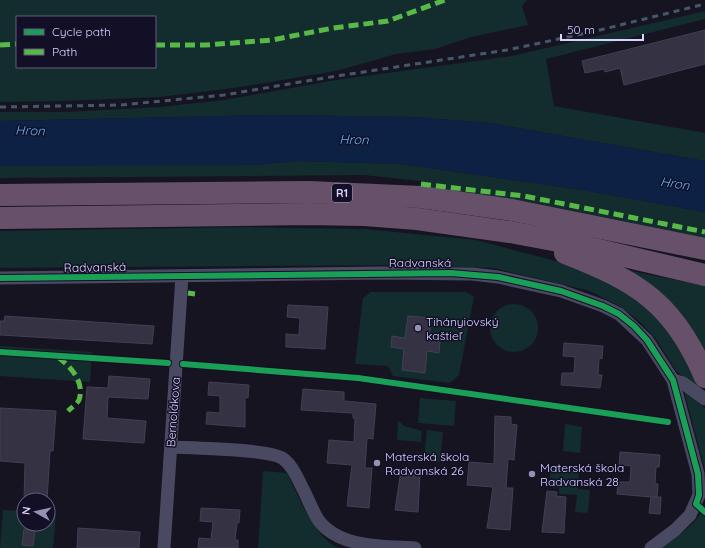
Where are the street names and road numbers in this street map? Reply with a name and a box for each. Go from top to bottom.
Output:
road number: R1 [332,184,352,202]
street label: Radvanská [389,255,451,270]
street label: Radvanská [64,259,126,275]
street label: Bernolákova [163,376,183,448]

